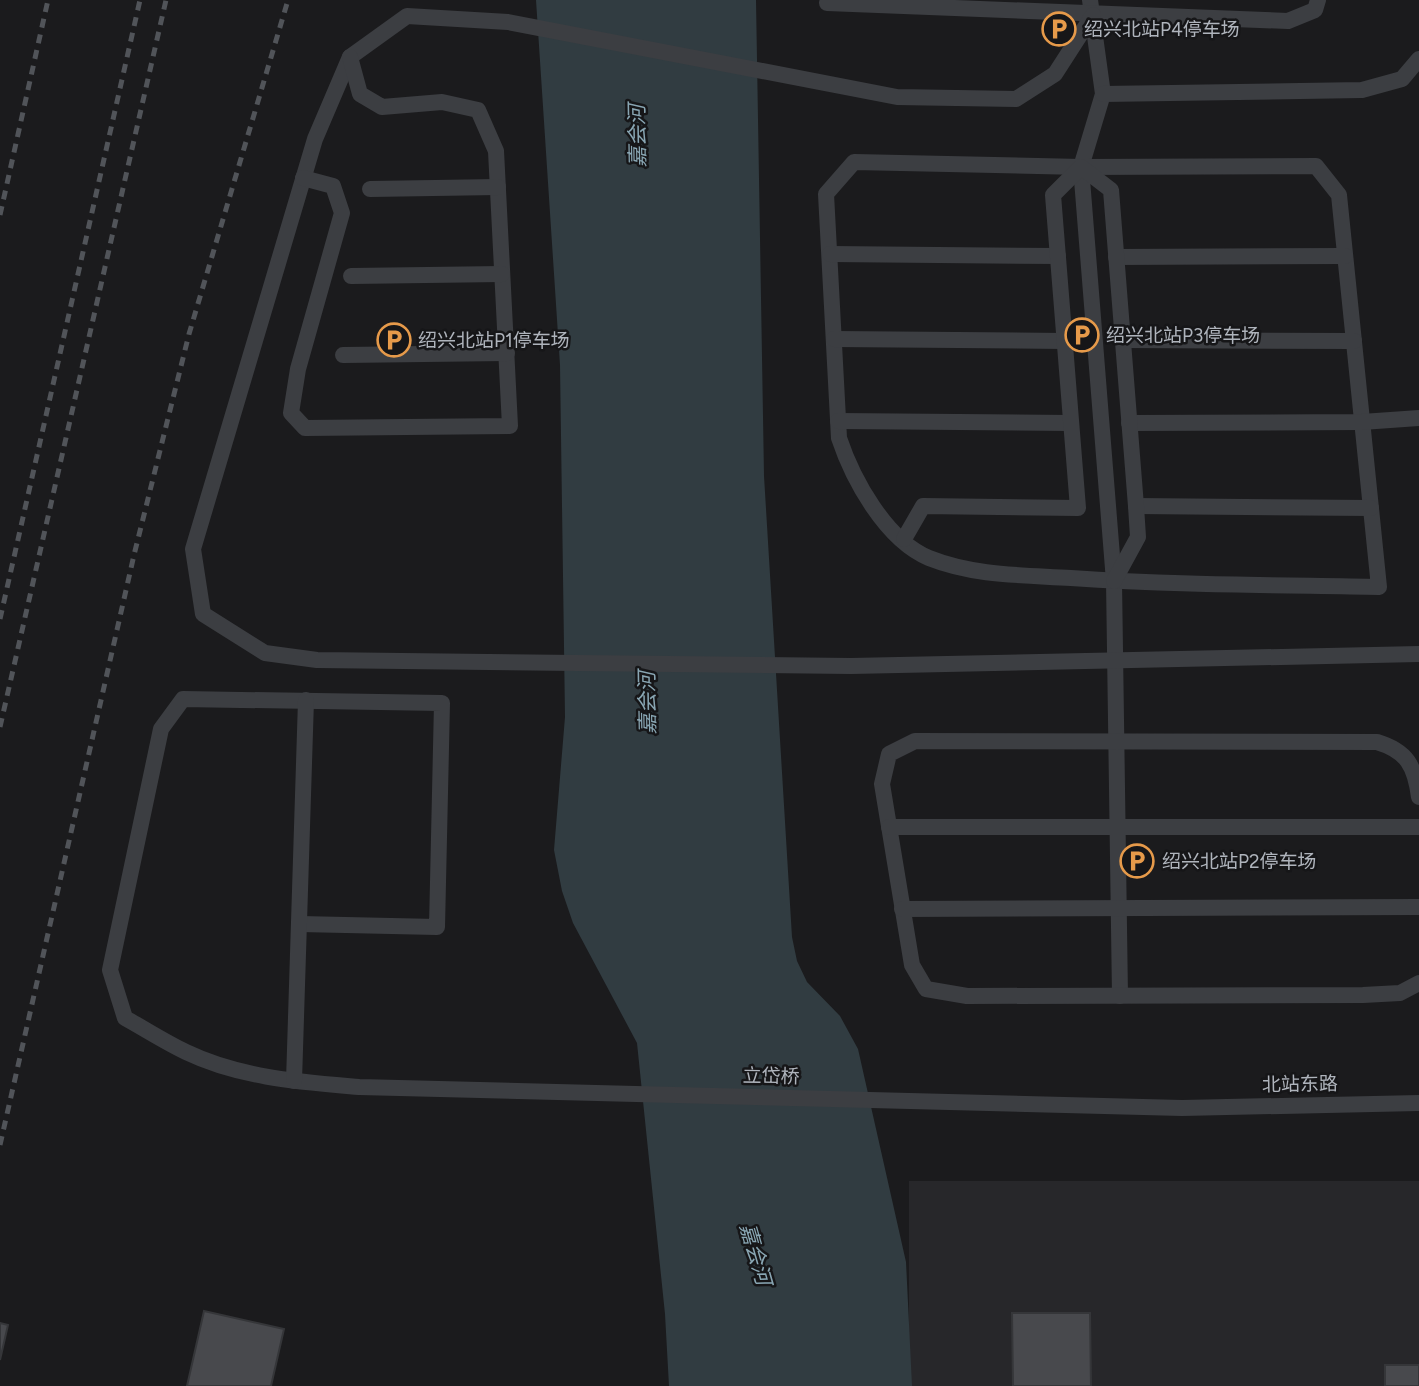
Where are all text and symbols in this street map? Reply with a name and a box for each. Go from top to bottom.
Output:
parking icon: 绍兴北站P4停车场 [1040,10,1078,48]
place label: 绍兴北站P4停车场 [1084,18,1240,41]
water label: 嘉会河 [624,100,650,168]
parking icon: 绍兴北站P3停车场 [1063,316,1101,354]
parking icon: 绍兴北站P1停车场 [375,321,413,359]
place label: 绍兴北站P3停车场 [1106,324,1260,347]
place label: 绍兴北站P1停车场 [418,329,570,352]
water label: 嘉会河 [634,667,660,735]
parking icon: 绍兴北站P2停车场 [1118,842,1156,880]
place label: 绍兴北站P2停车场 [1162,850,1317,873]
street label: 立岱桥 [742,1064,800,1088]
street label: 北站东路 [1262,1072,1338,1096]
water label: 嘉会河 [735,1220,778,1292]

